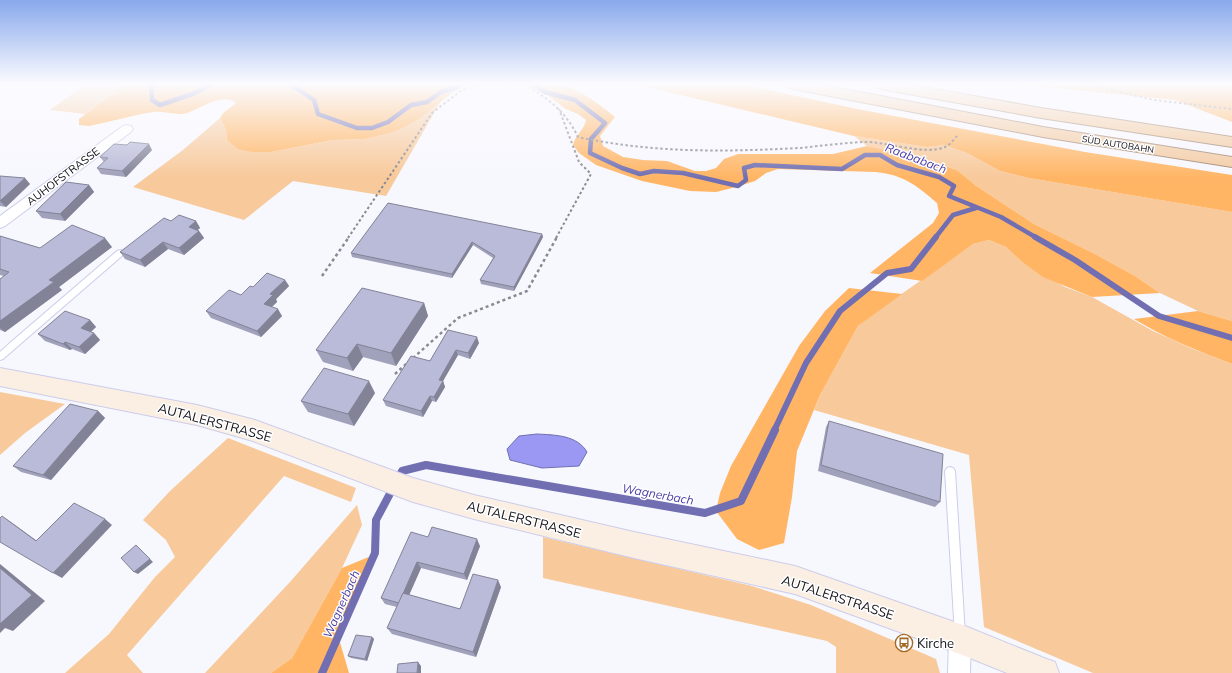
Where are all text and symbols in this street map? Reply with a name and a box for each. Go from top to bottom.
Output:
street label: SÜD AUTOBAHN [1081,133,1155,155]
water label: Raababach [883,139,949,177]
street label: AUHOFSTRASSE [24,144,102,208]
street label: AUTALERSTRASSE [156,399,274,445]
water label: Wagnerbach [621,480,695,508]
street label: AUTALERSTRASSE [465,497,583,541]
water label: Wagnerbach [319,568,363,640]
street label: AUTALERSTRASSE [780,571,896,623]
bus stop icon: Kirche [894,633,914,653]
place label: Kirche [917,635,954,651]

